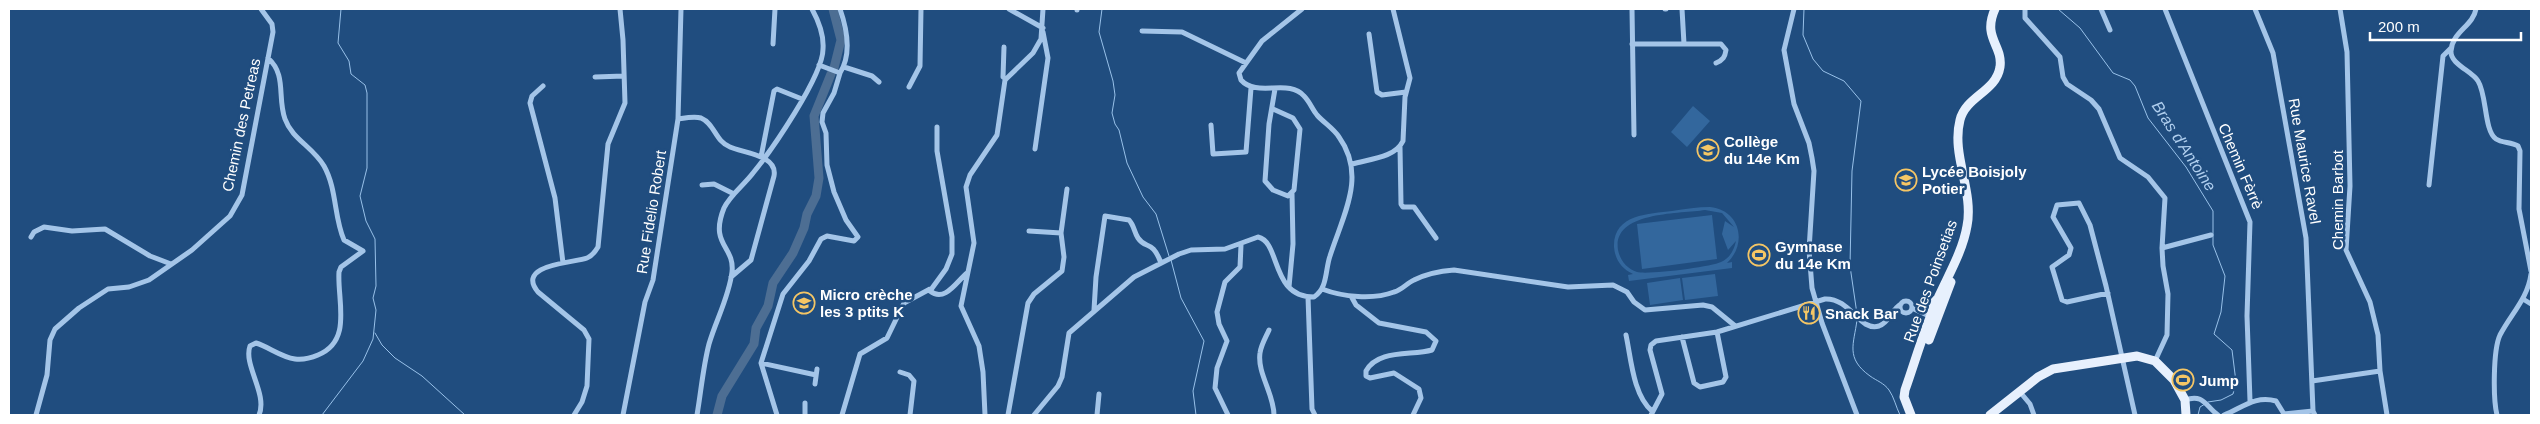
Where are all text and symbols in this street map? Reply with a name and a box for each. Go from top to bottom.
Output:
scale bar [2370,10,2521,42]
text: 200 m [2378,18,2420,35]
street label: Chemin des Petreas [219,57,263,193]
street label: Rue Maurice Ravel [2286,97,2324,225]
water label: Bras d'Antoine [2149,98,2219,194]
street label: Chemin Fèrrè [2215,120,2267,212]
place label: Collège du 14e Km [1724,133,1800,167]
school or university icon: Collège du 14e Km [1696,138,1720,162]
street label: Rue Fidelio Robert [633,148,669,275]
street label: Chemin Barbot [2329,149,2346,250]
place label: Lycée Boisjoly Potier [1922,163,2027,197]
school or university icon: Lycée Boisjoly Potier [1894,168,1918,192]
street label: Rue des Poinsetias [1900,217,1960,345]
place label: Gymnase du 14e Km [1775,238,1851,272]
sports icon: Gymnase du 14e Km [1747,243,1771,267]
place label: Micro crèche les 3 ptits K [820,286,913,320]
school or university icon: Micro crèche les 3 ptits K [792,291,816,315]
restaurant icon: Snack Bar [1797,301,1821,325]
place label: Snack Bar [1825,305,1899,322]
sports icon: Jump [2171,368,2195,392]
place label: Jump [2199,372,2239,389]

